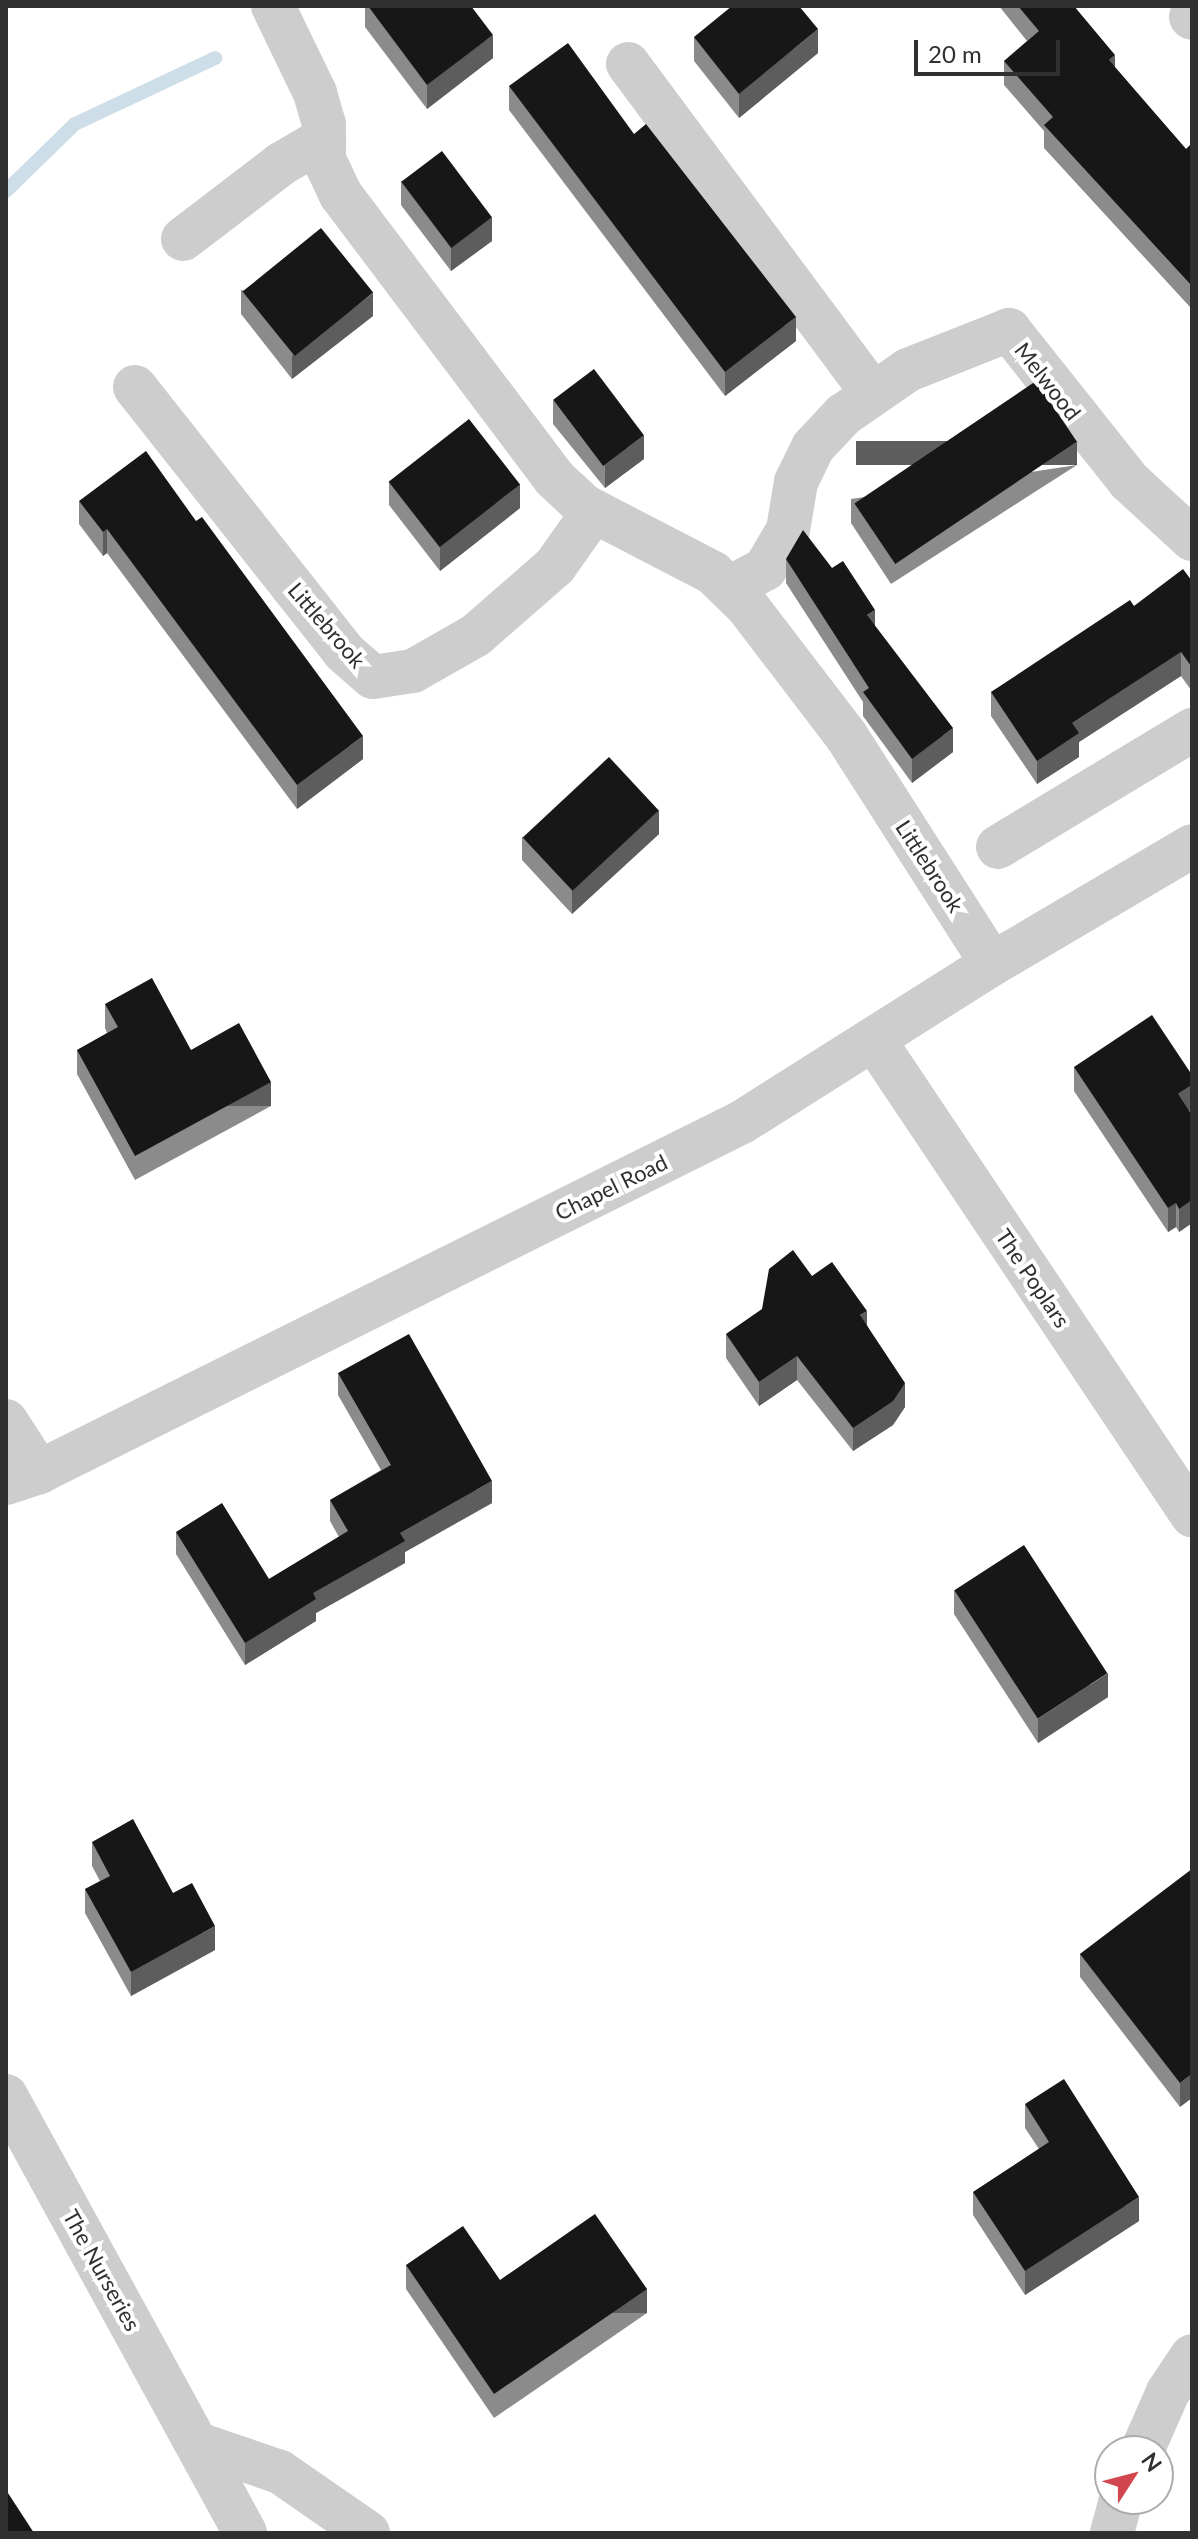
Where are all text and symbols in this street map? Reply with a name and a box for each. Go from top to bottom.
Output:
scale bar [918,24,1064,74]
text: 20 m [928,39,982,68]
street label: Melwood [1009,337,1087,425]
street label: Littlebrook [283,577,371,673]
street label: Littlebrook [890,815,970,917]
street label: Chapel Road [551,1149,671,1225]
street label: The Poplars [990,1224,1076,1332]
street label: The Nurseries [58,2205,146,2335]
north arrow [1094,2435,1174,2515]
text: N [1136,2447,1168,2477]

